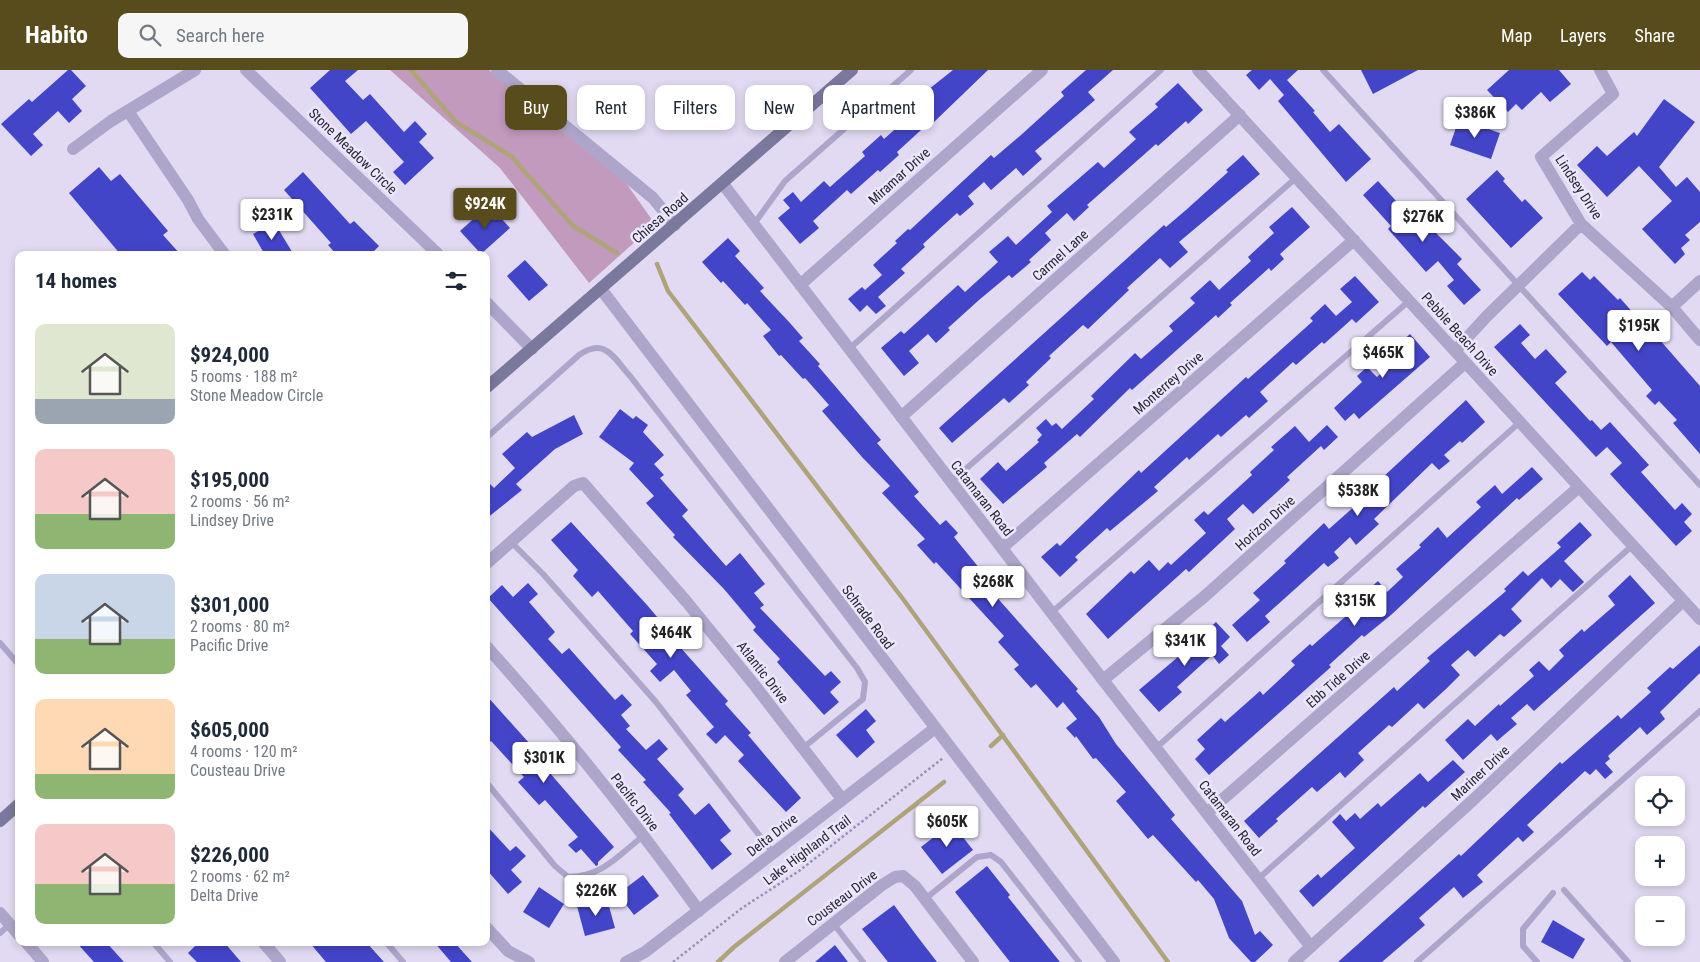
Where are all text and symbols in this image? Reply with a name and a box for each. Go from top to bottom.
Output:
search box [118,13,468,58]
text: Habito [25,21,88,49]
icon: search [136,21,164,49]
text: Search here [176,24,264,47]
text: Map [1501,25,1532,46]
text: Layers [1560,25,1607,46]
text: Share [1635,25,1675,46]
chip: Buy [505,85,567,130]
chip: Rent [577,85,645,130]
chip: Filters [655,85,735,130]
chip: New [745,85,813,130]
chip: Apartment [823,85,934,130]
pin: $386K [1440,97,1510,139]
text: $386K [1454,103,1496,122]
street label: Stone Meadow Circle [306,105,401,198]
street label: Miramar Drive [865,144,933,208]
street label: Lindsey Drive [1552,152,1606,223]
pin: $924K [450,188,520,230]
street label: Chiesa Road [629,189,691,247]
text: $924K [464,194,506,213]
pin: $231K [237,198,307,241]
pin: $276K [1388,200,1458,243]
text: $231K [251,205,293,224]
text: $276K [1402,207,1444,226]
street label: Carmel Lane [1029,226,1091,284]
icon: filters [442,267,470,295]
text: 14 homes [35,269,117,293]
street label: Pebble Beach Drive [1418,289,1502,379]
pin: $195K [1604,310,1674,352]
text: $195K [1618,316,1660,335]
pin: $465K [1348,336,1418,379]
text: $924,000 [190,343,269,367]
text: $465K [1362,343,1404,362]
icon: home [75,344,135,404]
street label: Monterrey Drive [1130,348,1206,418]
text: 5 rooms · 188 m² [190,367,298,386]
text: Stone Meadow Circle [190,386,323,405]
street label: Catamaran Road [948,457,1016,539]
text: $195,000 [190,468,269,492]
icon: home [75,469,135,529]
pin: $538K [1323,474,1393,517]
text: $538K [1337,481,1379,500]
text: 2 rooms · 56 m² [190,492,290,511]
street label: Horizon Drive [1232,492,1298,554]
text: Lindsey Drive [190,511,274,530]
pin: $268K [958,566,1028,608]
text: $268K [972,572,1014,591]
street label: Schrade Road [839,582,897,652]
pin: $315K [1320,584,1390,627]
text: $315K [1334,591,1376,610]
text: $301,000 [190,593,269,617]
icon: home [75,594,135,654]
pin: $464K [636,616,706,659]
text: 2 rooms · 80 m² [190,617,290,636]
text: $464K [650,623,692,642]
pin: $341K [1150,624,1220,667]
text: $341K [1164,631,1206,650]
text: Pacific Drive [190,636,268,655]
street label: Atlantic Drive [734,638,792,706]
street label: Ebb Tide Drive [1303,647,1373,711]
text: $605,000 [190,718,269,742]
icon: home [75,719,135,779]
text: 4 rooms · 120 m² [190,742,298,761]
pin: $301K [509,742,579,784]
street label: Mariner Drive [1448,742,1513,804]
text: $301K [523,748,565,767]
text: Cousteau Drive [190,761,285,780]
street label: Pacific Drive [608,770,663,834]
map controls [1635,776,1685,946]
button: locate [1635,776,1685,826]
street label: Catamaran Road [1196,777,1264,859]
pin: $605K [912,806,982,848]
street label: Delta Drive [744,810,801,860]
street label: Lake Highland Trail [760,812,854,888]
text: $605K [926,812,968,831]
button: + [1635,836,1685,886]
text: $226,000 [190,843,269,867]
icon: home [75,844,135,904]
street label: Cousteau Drive [804,866,880,930]
text: 2 rooms · 62 m² [190,867,290,886]
pin: $226K [561,874,631,917]
text: $226K [575,881,617,900]
text: Delta Drive [190,886,258,905]
button: − [1635,896,1685,946]

